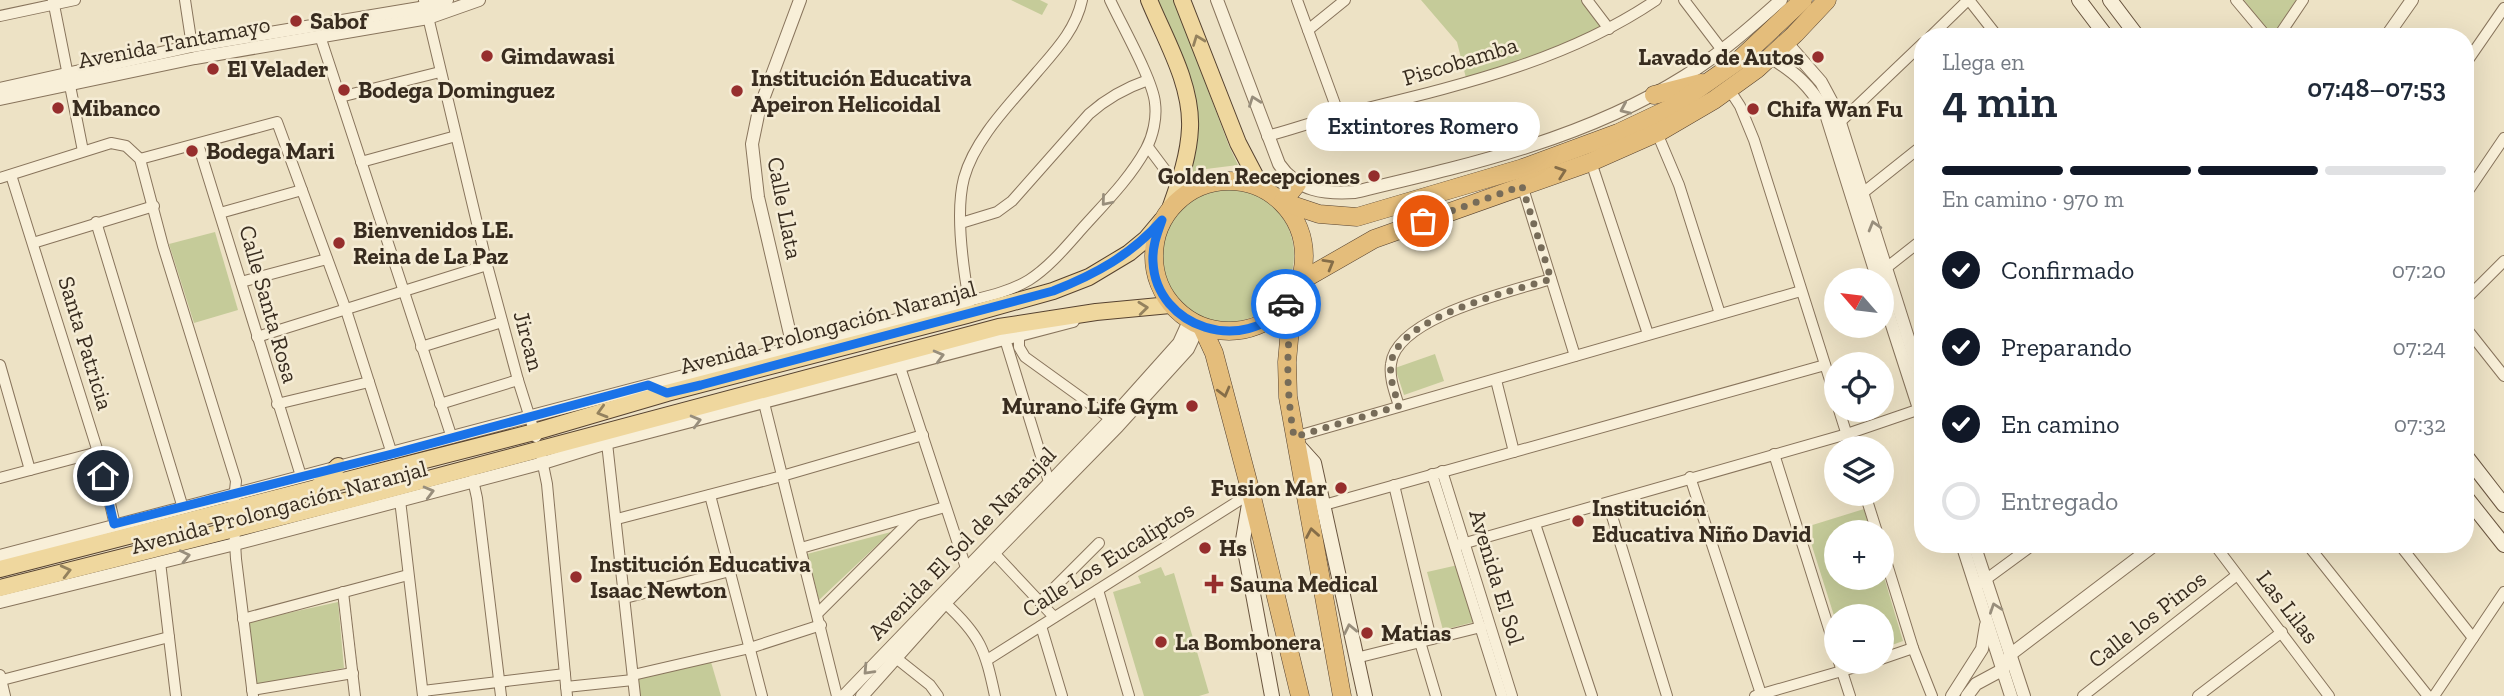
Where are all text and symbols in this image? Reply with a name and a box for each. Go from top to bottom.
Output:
place label: Sabof [310,7,369,35]
street label: Avenida Tantamayo [75,10,273,74]
marker: Sabof [288,13,304,29]
street label: Piscobamba [1399,30,1521,92]
one-way arrow [1192,34,1206,46]
place label: Gimdawasi [501,42,615,70]
place label: Lavado de Autos [1638,43,1804,71]
marker: Gimdawasi [479,48,495,64]
text: Llega en [1942,48,2024,76]
marker: Lavado de Autos [1810,49,1826,65]
place label: El Velader [227,55,328,83]
marker: El Velader [205,61,221,77]
place label: Institución Educativa Apeiron Helicoidal [751,64,972,118]
text: 07:48–07:53 [2307,72,2446,104]
text: 4 min [1942,74,2057,129]
place label: Bodega Dominguez [358,76,555,104]
marker: Bodega Dominguez [336,82,352,98]
marker: Institución Educativa Apeiron Helicoidal [729,83,745,99]
place label: Mibanco [72,94,160,122]
one-way arrow [1248,95,1262,107]
place label: Chifa Wan Fu [1767,95,1903,123]
marker: Mibanco [50,100,66,116]
one-way arrow [1620,101,1632,115]
marker: Chifa Wan Fu [1745,101,1761,117]
callout: Extintores Romero [1306,102,1540,151]
text: Extintores Romero [1328,112,1518,140]
place label: Bodega Mari [206,137,335,165]
marker: Bodega Mari [184,143,200,159]
street label: Calle Llata [761,154,809,262]
place label: Golden Recepciones [1158,162,1360,190]
one-way arrow [1555,166,1567,180]
marker: Golden Recepciones [1366,168,1382,184]
text: En camino · 970 m [1942,185,2124,213]
pin [1393,191,1453,251]
one-way arrow [1102,193,1114,206]
icon: bag [1404,202,1442,240]
place label: Bienvenidos LE. Reina de La Paz [353,216,514,270]
one-way arrow [1867,220,1882,232]
street label: Calle Santa Rosa [233,222,305,386]
marker: Bienvenidos LE. Reina de La Paz [331,235,347,251]
icon: check [1942,251,1980,289]
text: Confirmado [2001,254,2134,286]
text: 07:20 [2392,256,2446,284]
one-way arrow [1322,259,1335,272]
north arrow [1824,268,1894,338]
map controls [1824,268,1894,674]
courier [1251,269,1321,339]
street label: Santa Patricia [52,273,120,413]
street label: Avenida Prolongación Naranjal [677,274,979,380]
icon: car [1267,285,1305,323]
one-way arrow [1138,301,1149,316]
street label: Jircan [508,308,550,374]
icon: check [1942,328,1980,366]
text: Preparando [2001,331,2132,363]
text: 07:24 [2393,333,2446,361]
one-way arrow [933,350,945,364]
button: locate [1824,352,1894,422]
one-way arrow [1216,386,1230,398]
place label: Murano Life Gym [1002,392,1178,420]
marker: Murano Life Gym [1184,398,1200,414]
one-way arrow [596,403,608,418]
icon: check [1942,405,1980,443]
text: En camino [2001,408,2120,440]
text: 07:32 [2394,410,2446,438]
one-way arrow [690,415,702,429]
button: layers [1824,436,1894,506]
street label: Avenida El Sol de Naranjal [862,440,1062,646]
pin [73,446,133,506]
street label: Avenida Prolongación Naranjal [128,454,430,560]
icon: home [84,457,122,495]
place label: Fusion Mar [1211,474,1327,502]
marker: Fusion Mar [1333,480,1349,496]
text: Entregado [2001,485,2118,517]
one-way arrow [423,486,435,500]
place label: Institución Educativa Niño David [1592,494,1812,548]
street label: Calle Los Eucaliptos [1017,495,1199,623]
street label: Avenida El Sol [1463,506,1531,648]
marker: Institución Educativa Niño David [1570,513,1586,529]
button: + [1824,520,1894,590]
one-way arrow [1305,527,1320,539]
place label: Hs [1219,534,1247,562]
marker: Hs [1197,540,1213,556]
one-way arrow [179,550,191,564]
place label: Institución Educativa Isaac Newton [590,550,811,604]
street label: Calle los Pinos [2082,564,2212,674]
one-way arrow [60,565,72,580]
street label: Las Lilas [2251,565,2325,649]
marker: Institución Educativa Isaac Newton [568,569,584,585]
place label: Sauna Medical [1230,570,1378,598]
marker: Sauna Medical [1204,574,1224,594]
one-way arrow [1989,602,2003,614]
button: − [1824,604,1894,674]
place label: Matias [1381,619,1451,647]
one-way arrow [1344,623,1359,635]
marker: Matias [1359,625,1375,641]
place label: La Bombonera [1175,628,1322,656]
marker: La Bombonera [1153,634,1169,650]
one-way arrow [864,662,877,675]

